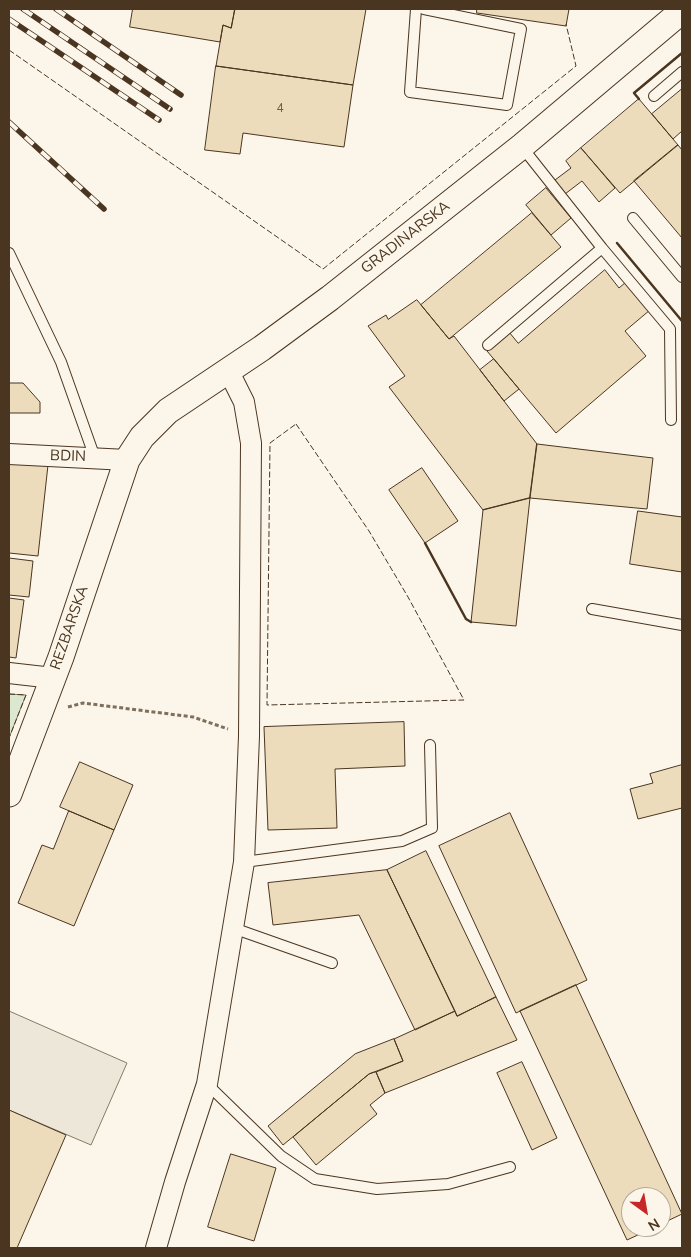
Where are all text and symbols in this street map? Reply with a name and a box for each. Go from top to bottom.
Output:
house number: 4 [276,102,284,116]
street label: GRADINARSKA [358,198,454,278]
street label: BDIN [50,447,86,467]
street label: REZBARSKA [47,584,93,672]
north arrow [621,1187,671,1237]
text: N [644,1213,663,1235]

